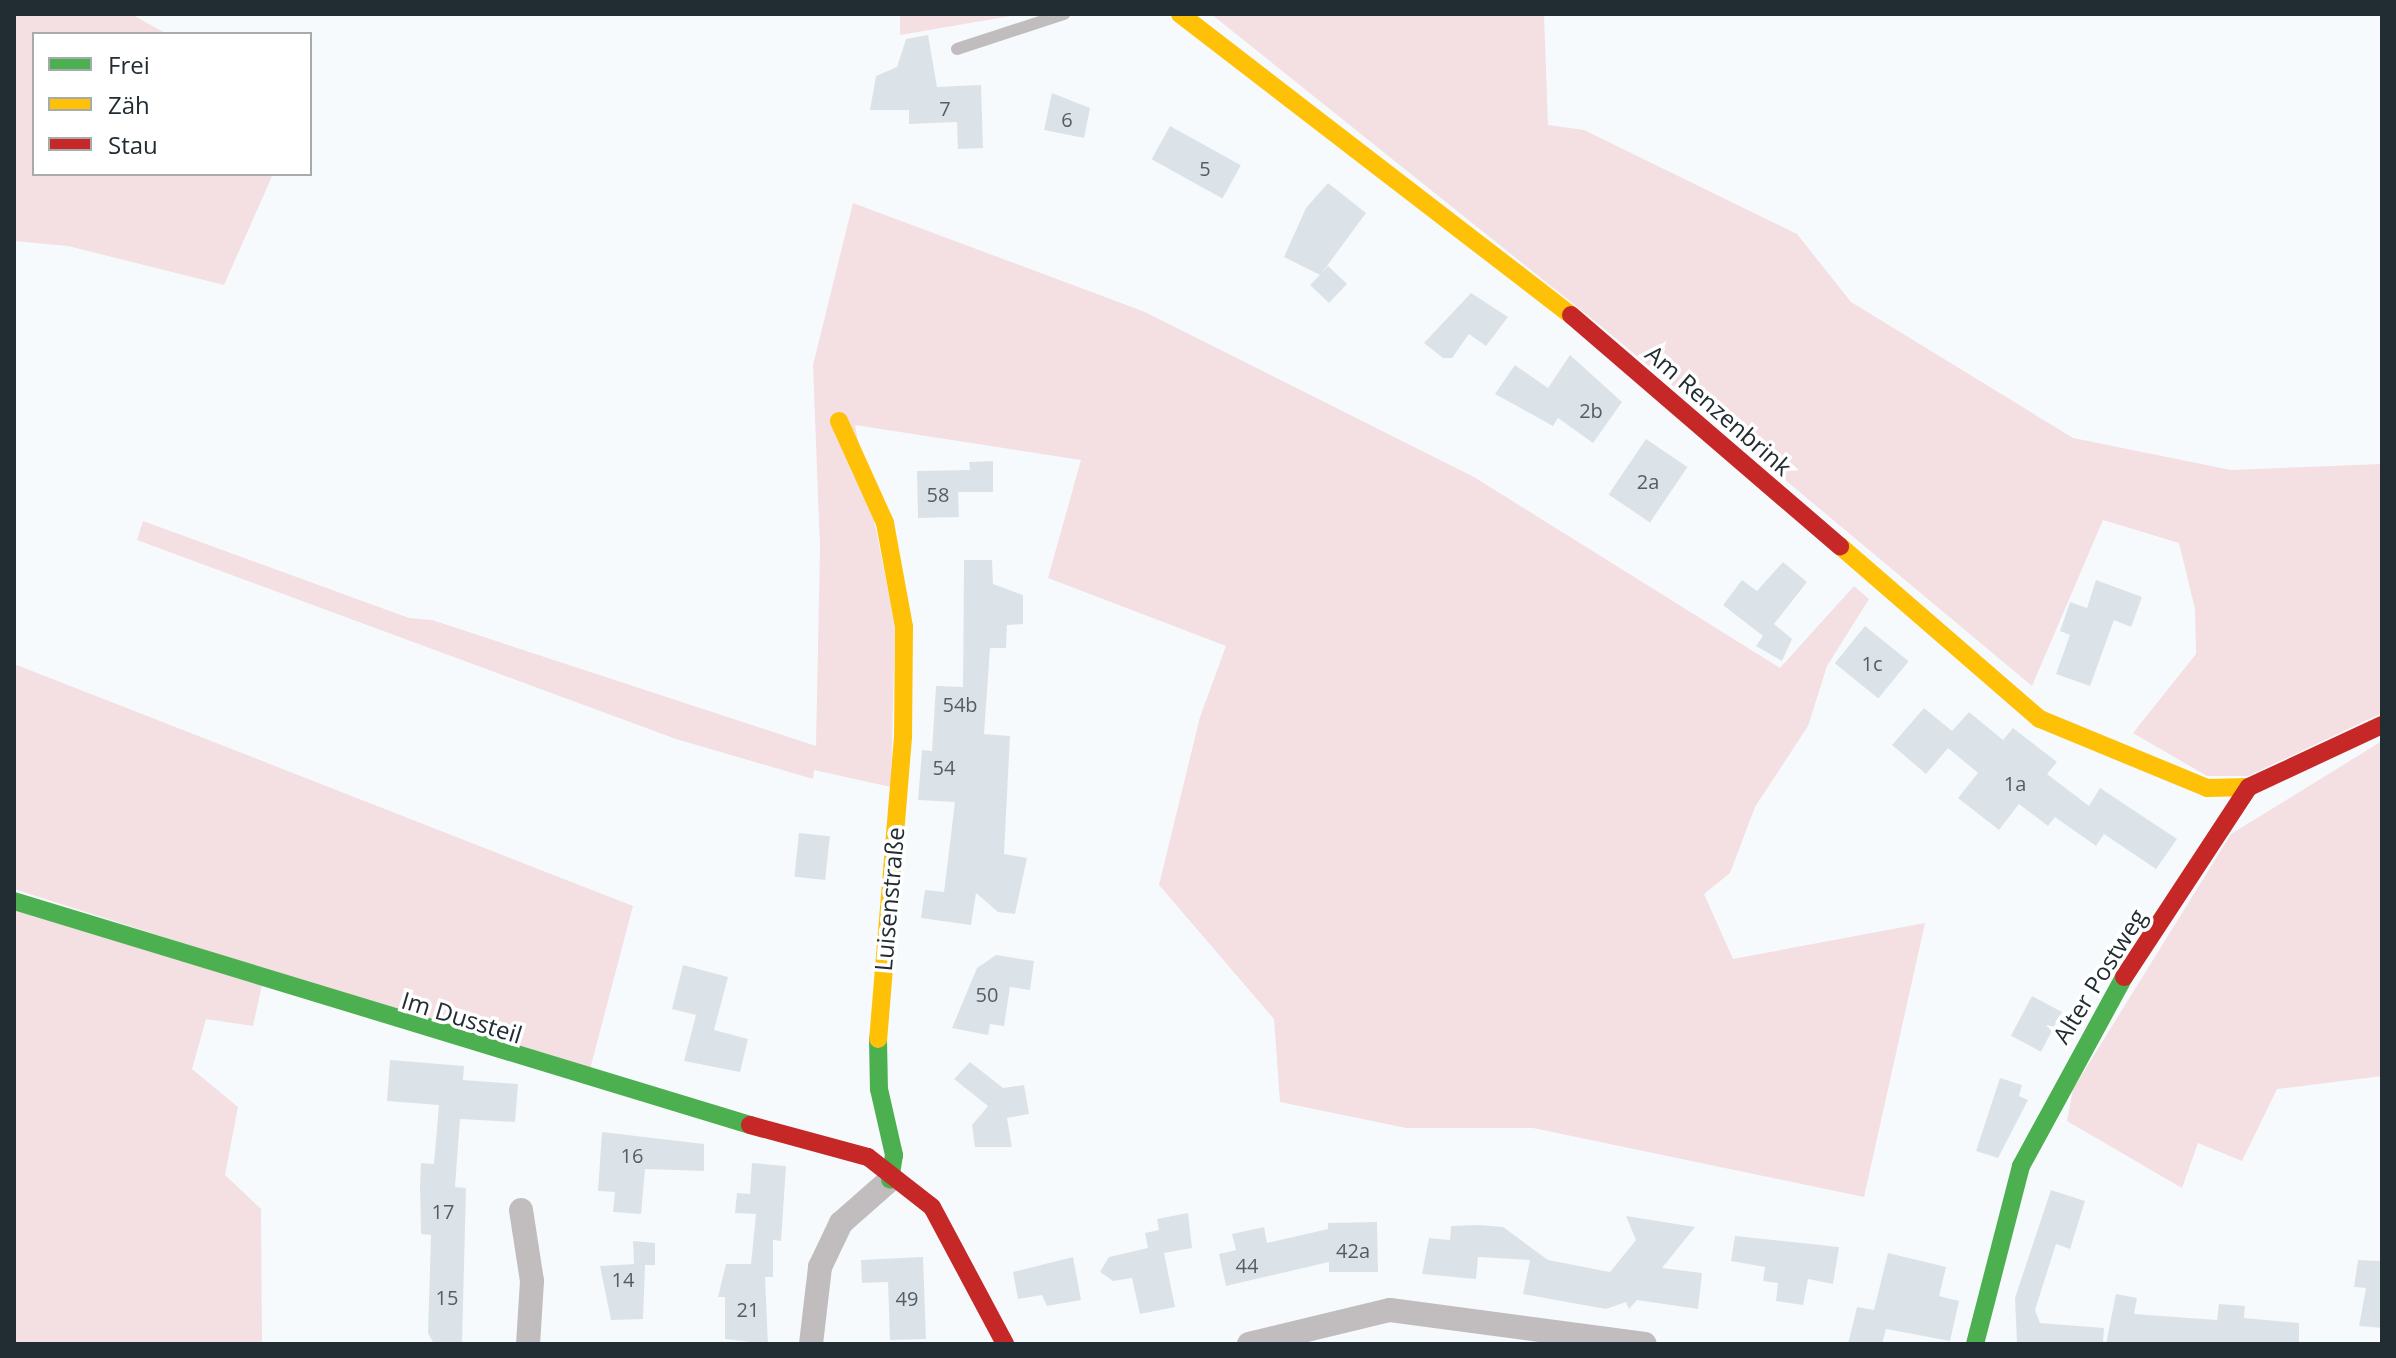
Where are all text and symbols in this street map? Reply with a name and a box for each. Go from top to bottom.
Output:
legend [32,32,312,176]
text: Frei [108,48,150,81]
text: Zäh [108,88,150,121]
house number: 7 [939,96,951,120]
house number: 6 [1061,107,1073,131]
text: Stau [108,128,158,161]
house number: 5 [1199,156,1211,180]
street label: Am Renzenbrink [1640,339,1798,481]
house number: 2b [1579,398,1603,422]
house number: 2a [1637,469,1659,493]
house number: 58 [927,482,949,506]
house number: 1c [1861,651,1883,675]
house number: 54b [942,692,978,716]
house number: 54 [933,755,955,779]
house number: 1a [2004,771,2026,795]
street label: Luisenstraße [868,826,910,972]
street label: Alter Postweg [2046,903,2152,1049]
house number: 50 [976,982,998,1006]
street label: Im Dussteil [398,985,526,1049]
house number: 16 [621,1143,643,1167]
house number: 17 [432,1199,454,1223]
house number: 42a [1336,1238,1370,1262]
house number: 44 [1236,1253,1258,1277]
house number: 14 [612,1267,634,1291]
house number: 15 [436,1285,458,1309]
house number: 49 [896,1286,918,1310]
house number: 21 [737,1297,759,1321]

